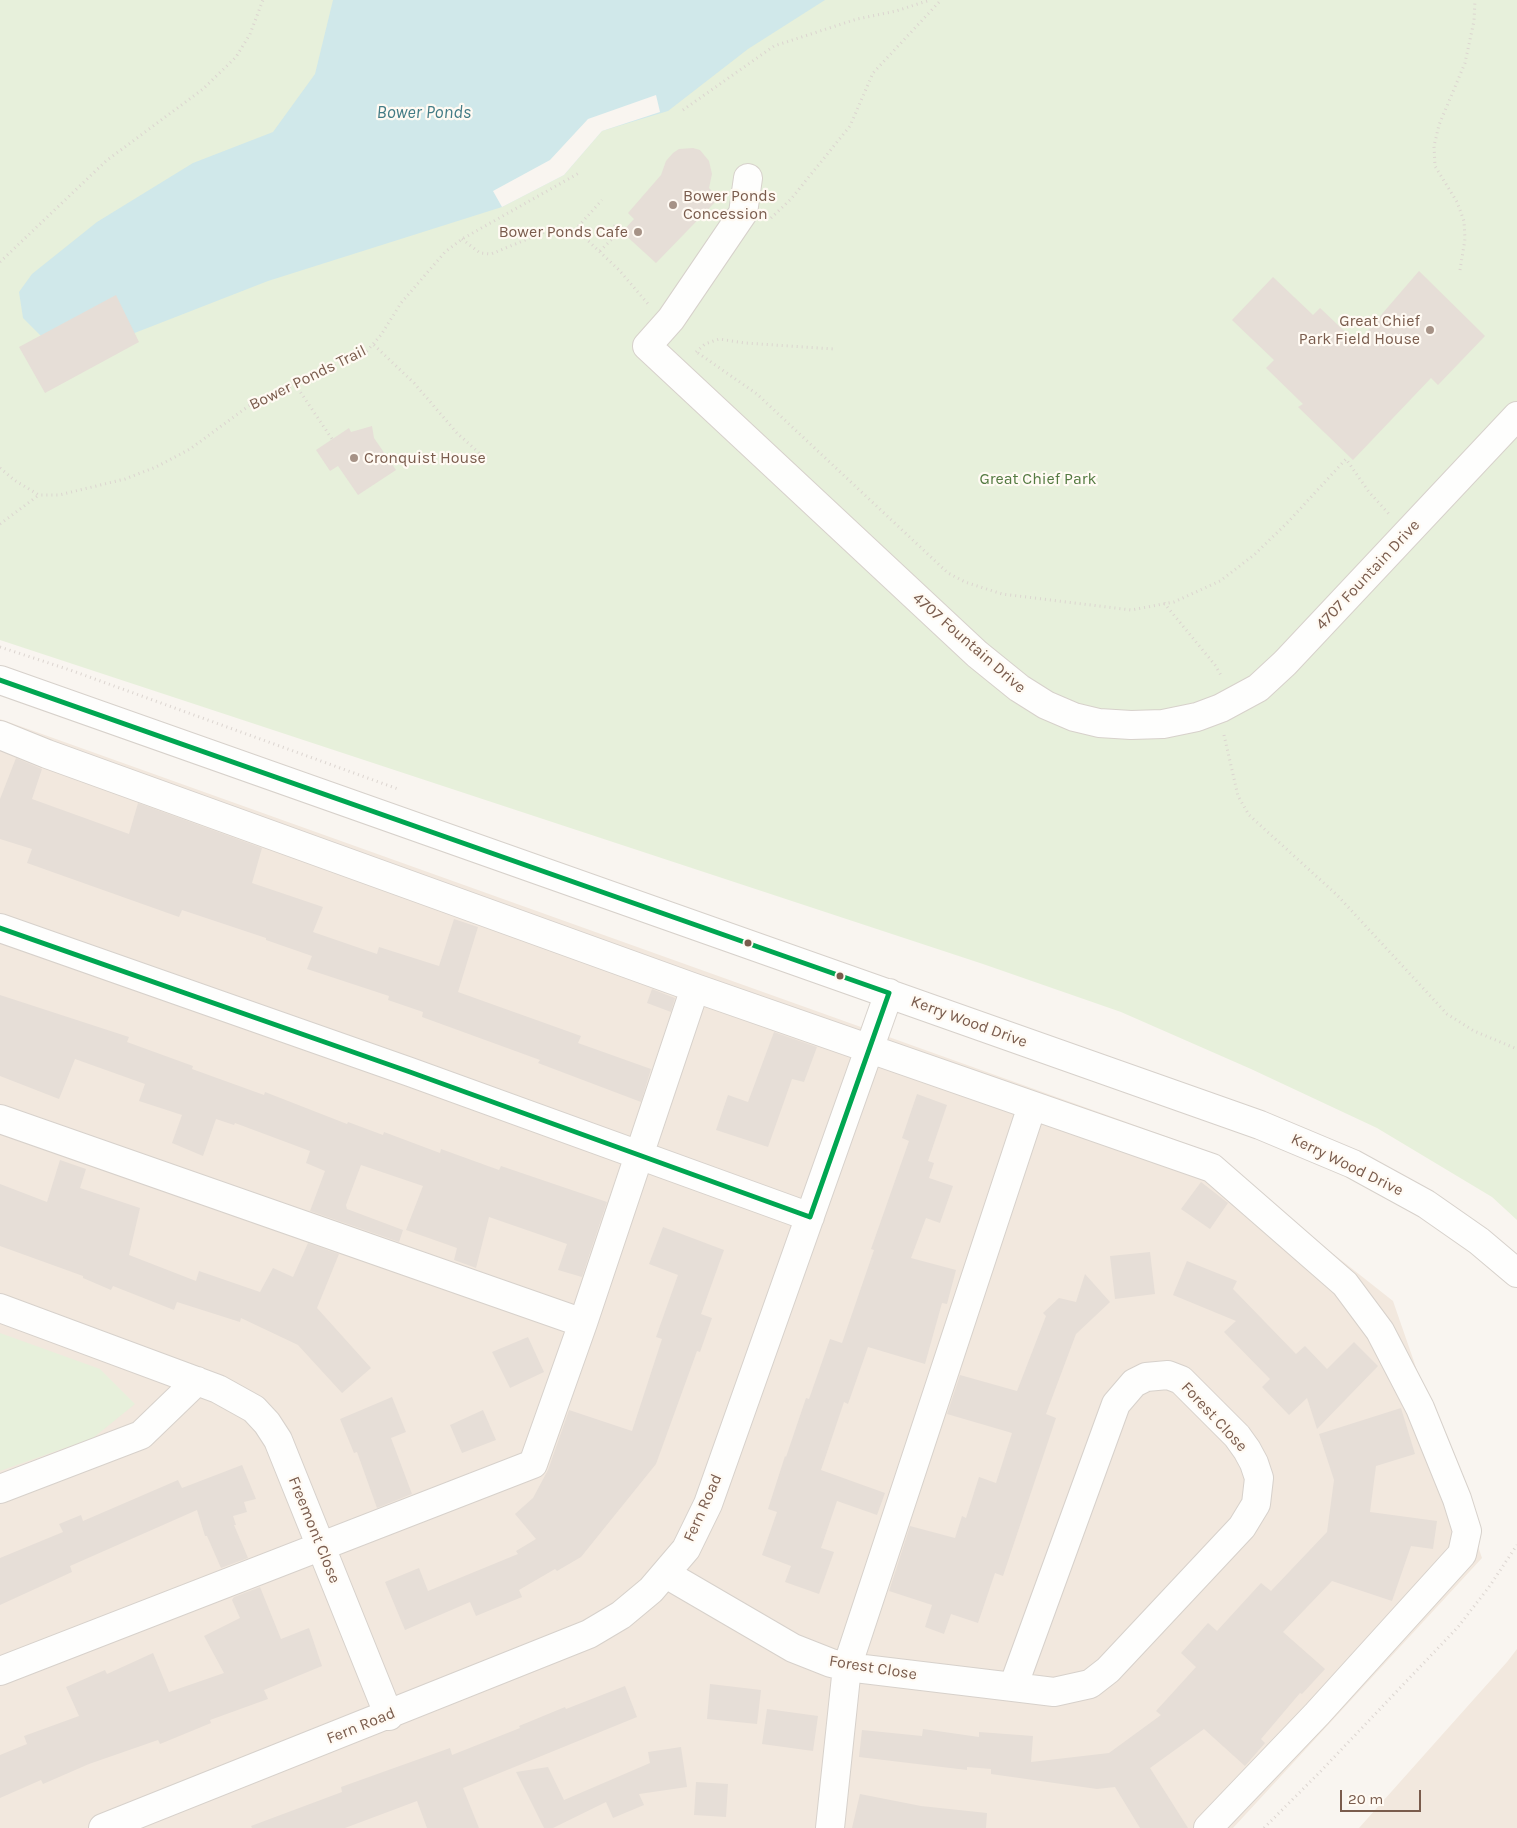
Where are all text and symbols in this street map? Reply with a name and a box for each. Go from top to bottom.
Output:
water label: Bower Ponds [377,102,471,124]
place label: Bower Ponds Concession [683,186,776,224]
marker: Bower Ponds Concession [667,199,679,211]
place label: Bower Ponds Cafe [499,222,628,242]
marker: Bower Ponds Cafe [632,226,644,238]
place label: Great Chief Park Field House [1299,311,1420,349]
marker: Great Chief Park Field House [1424,324,1436,336]
street label: Bower Ponds Trail [246,341,370,415]
place label: Cronquist House [364,448,486,468]
marker: Cronquist House [348,452,360,464]
park label: Great Chief Park [979,469,1097,489]
street label: 4707 Fountain Drive [1312,516,1424,634]
street label: 4707 Fountain Drive [908,589,1030,697]
unlabelled marker [743,938,753,948]
unlabelled marker [835,971,845,981]
street label: Kerry Wood Drive [908,992,1030,1052]
street label: Kerry Wood Drive [1288,1129,1406,1201]
street label: Forest Close [1177,1378,1251,1456]
street label: Fern Road [680,1471,726,1545]
street label: Freemont Close [284,1474,344,1586]
street label: Forest Close [828,1652,918,1684]
street label: Fern Road [324,1704,398,1748]
scale bar [1342,1780,1423,1812]
text: 20 m [1348,1790,1383,1808]

